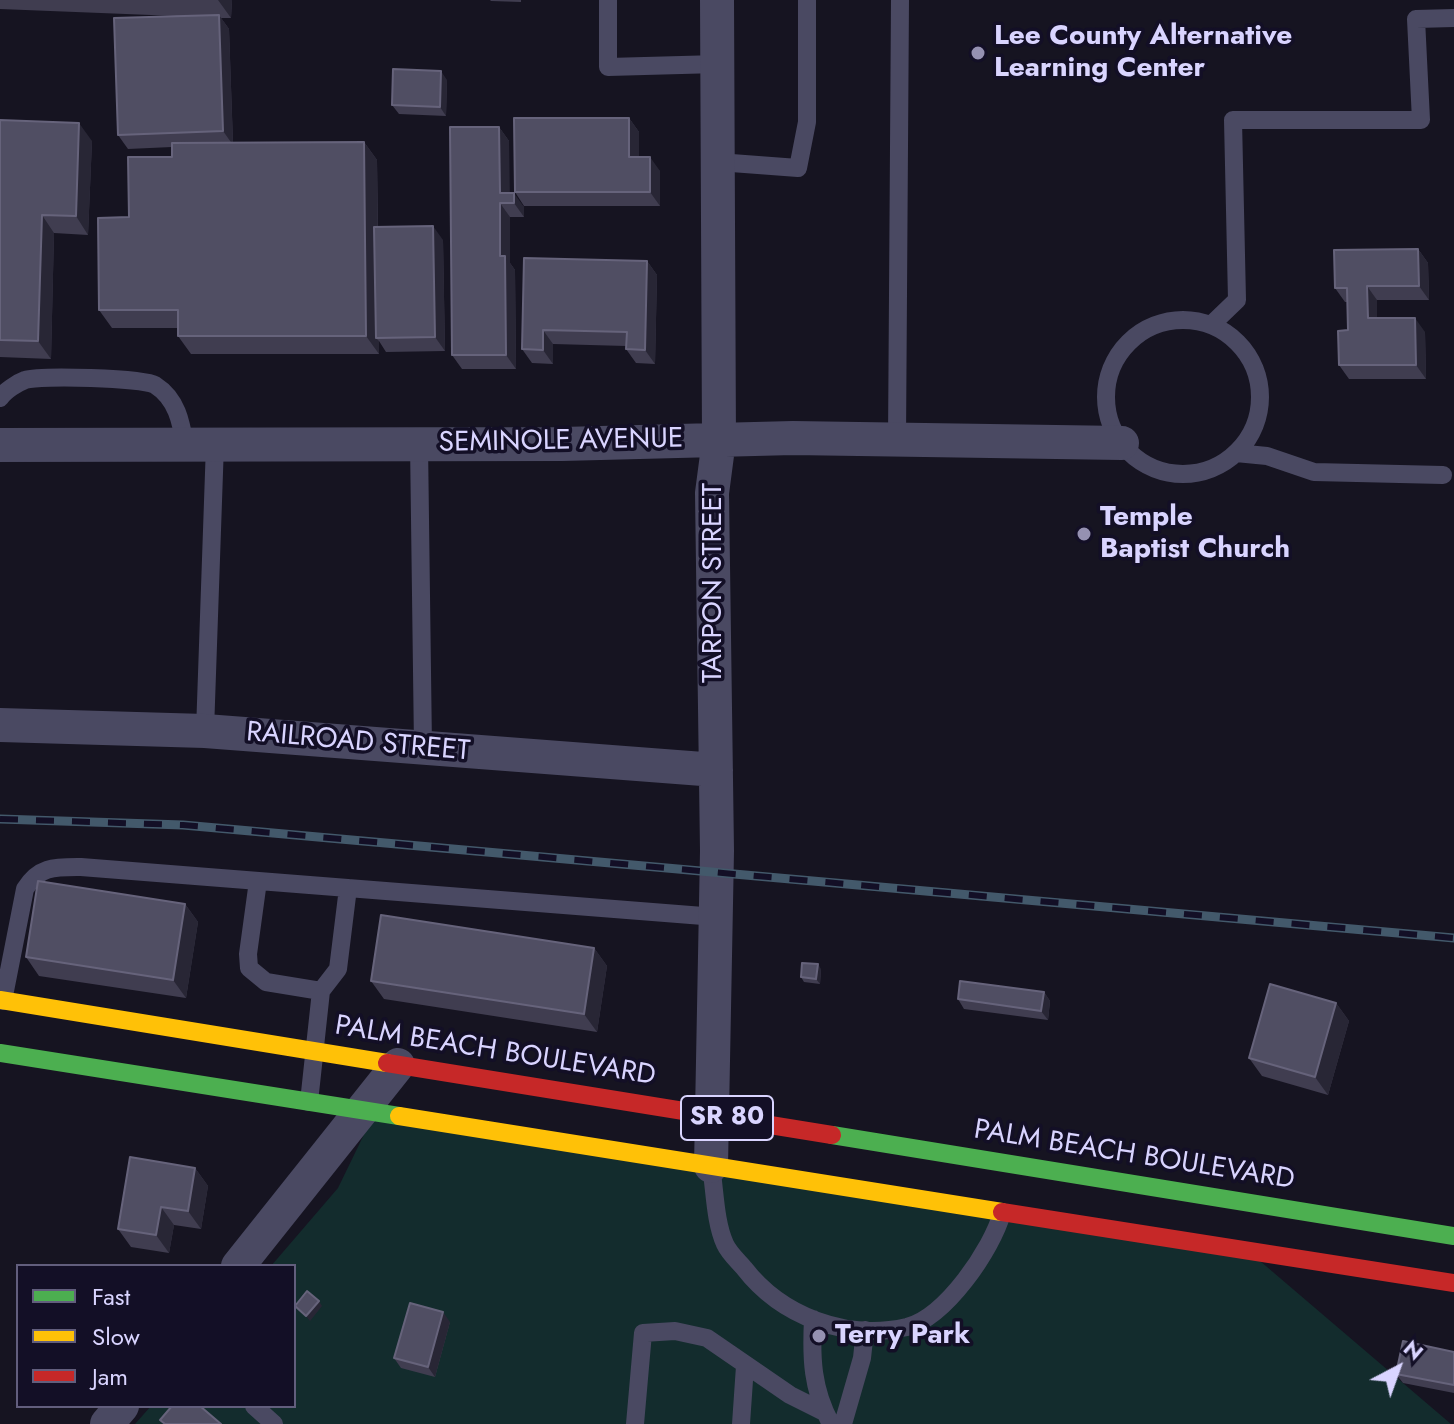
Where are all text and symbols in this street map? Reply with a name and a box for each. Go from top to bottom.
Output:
place label: Lee County Alternative Learning Center [994,20,1292,86]
marker: Lee County Alternative Learning Center [969,44,987,62]
street label: SEMINOLE AVENUE [438,423,684,461]
street label: TARPON STREET [697,483,731,683]
place label: Temple Baptist Church [1100,501,1290,567]
marker: Temple Baptist Church [1075,525,1093,543]
street label: RAILROAD STREET [245,716,471,770]
street label: PALM BEACH BOULEVARD [332,1010,658,1094]
road number: SR 80 [681,1096,773,1140]
street label: PALM BEACH BOULEVARD [971,1114,1297,1198]
legend [16,1264,296,1408]
text: Fast [92,1279,130,1314]
text: Slow [92,1319,140,1354]
place label: Terry Park [835,1319,970,1353]
marker: Terry Park [810,1327,828,1345]
north arrow [1358,1328,1438,1408]
text: N [1397,1332,1431,1368]
text: Jam [92,1359,128,1394]

